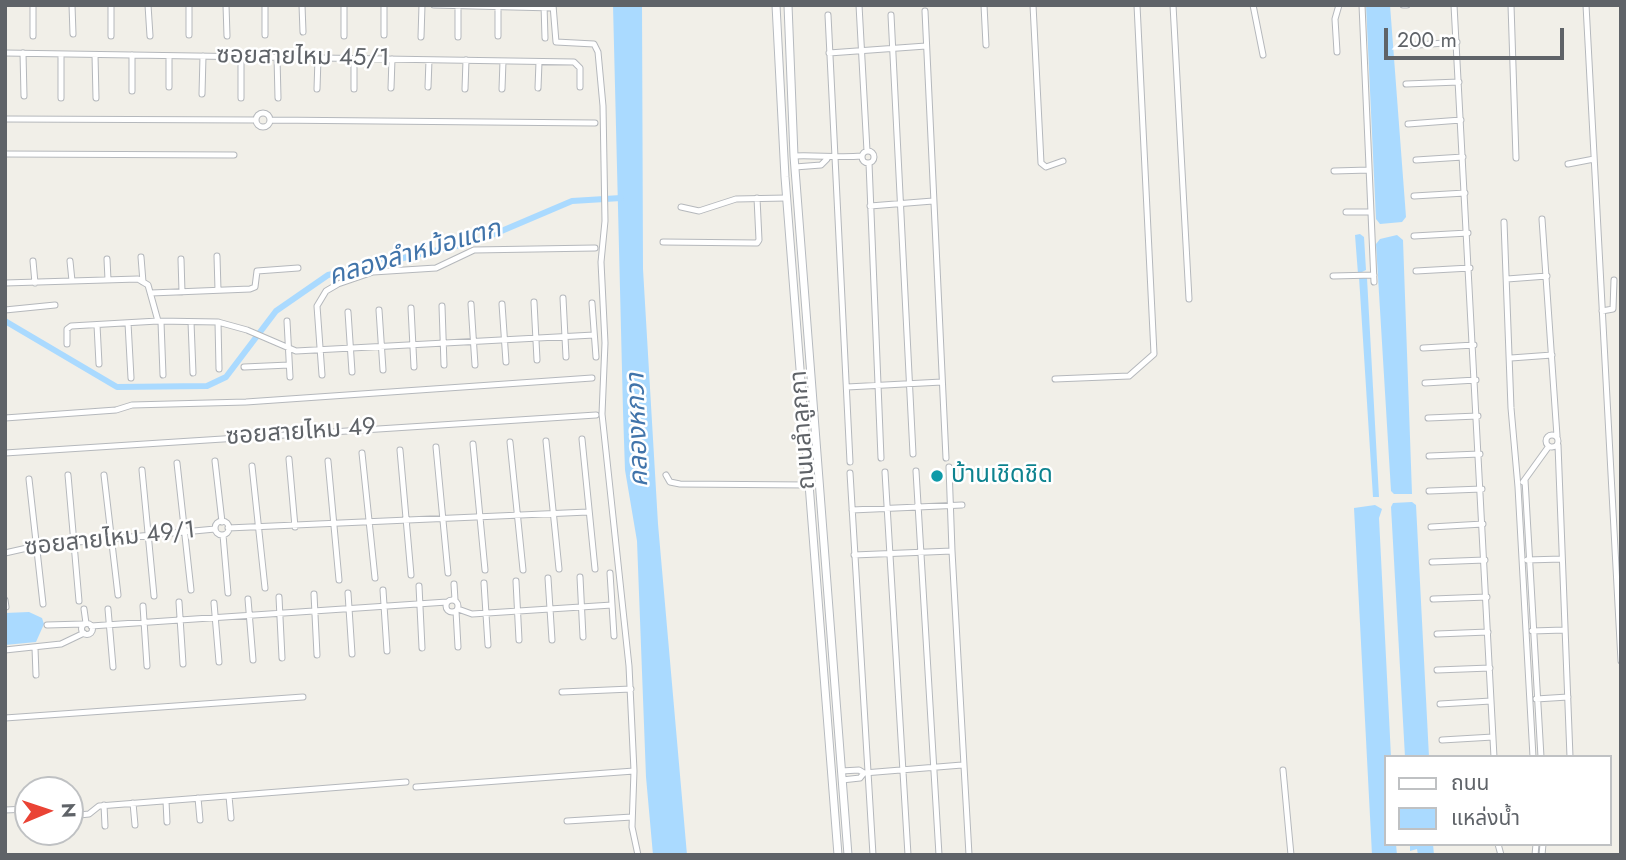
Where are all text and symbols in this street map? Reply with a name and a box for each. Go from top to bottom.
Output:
scale bar [1388,14,1568,58]
text: 200 m [1397,25,1457,55]
street label: ซอยสายไหม 45/1 [216,42,390,74]
water label: คลองลำหม้อแตก [325,214,505,294]
street label: ถนนลำลูกกา [785,369,823,491]
water label: คลองหกวา [621,373,657,487]
street label: ซอยสายไหม 49 [225,413,377,453]
place label: บ้านเชิดชิด [951,462,1053,490]
marker: บ้านเชิดชิด [929,468,945,484]
street label: ซอยสายไหม 49/1 [23,517,197,563]
legend [1384,755,1612,846]
text: ถนน [1451,768,1489,798]
north arrow [14,776,84,846]
text: N [55,802,82,818]
text: แหล่งน้ำ [1451,803,1520,833]

